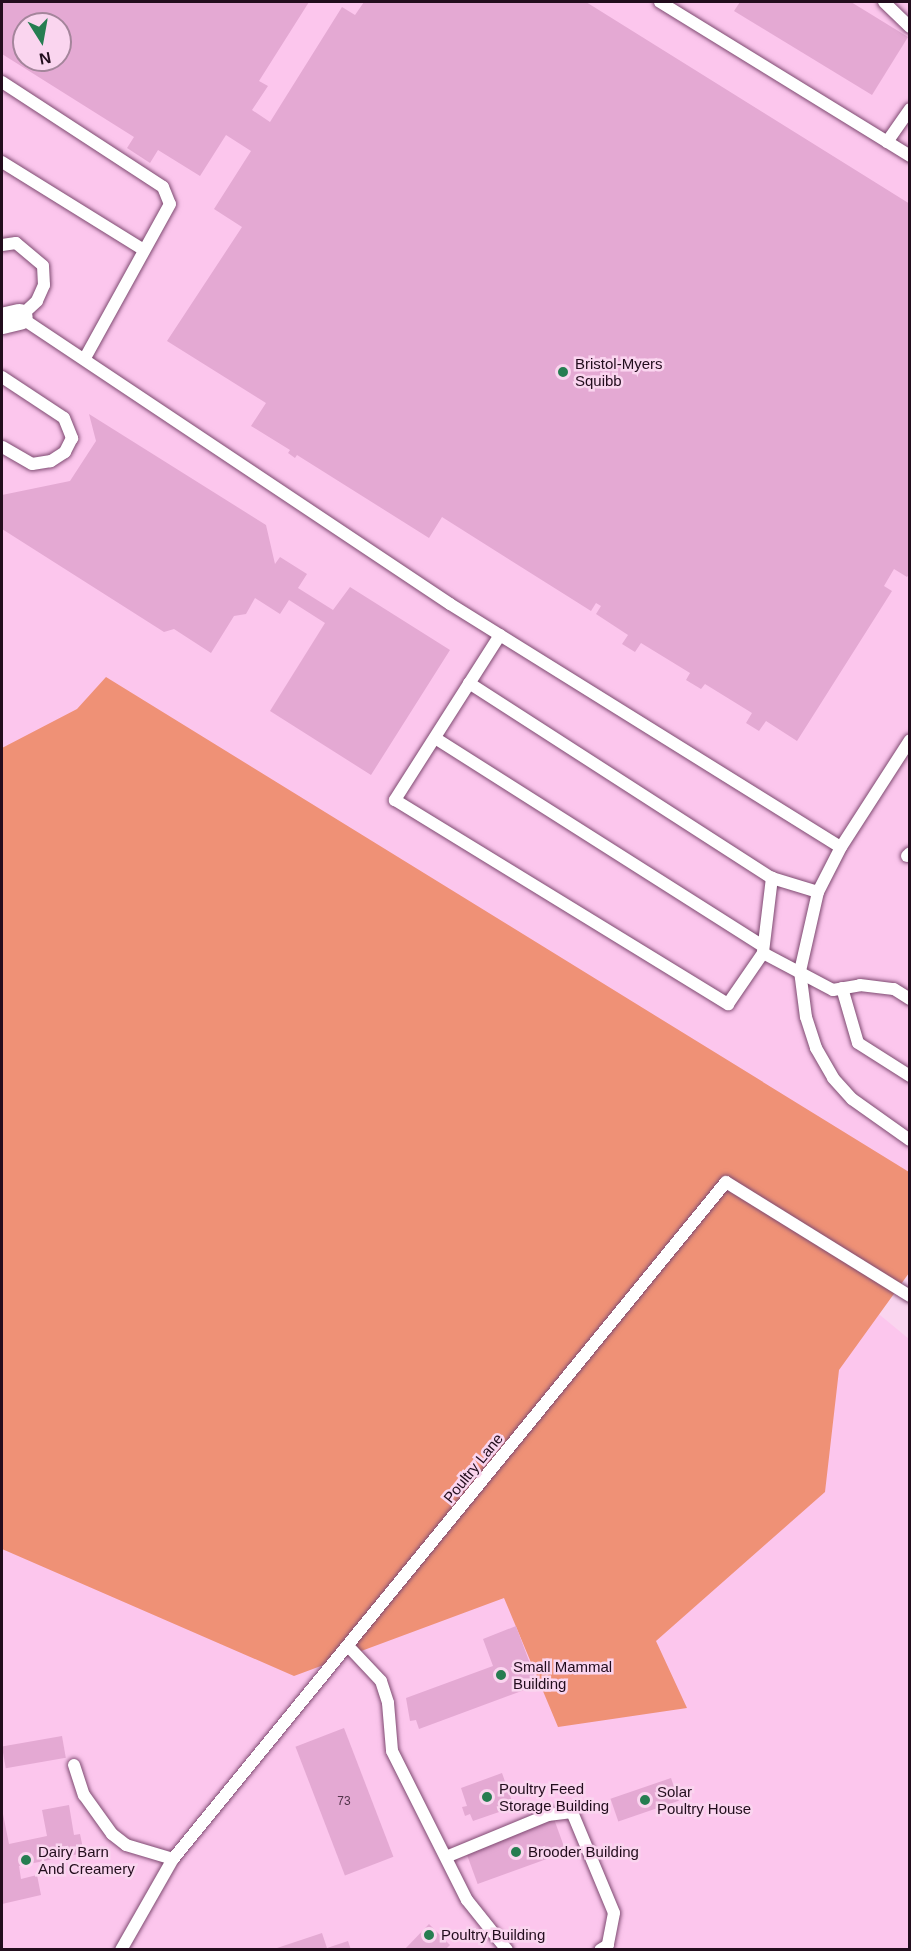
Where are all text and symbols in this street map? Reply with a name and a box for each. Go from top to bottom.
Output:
north arrow [12,12,72,72]
text: N [38,49,52,68]
place label: Bristol-Myers Squibb [575,354,663,389]
marker: Bristol-Myers Squibb [556,365,570,379]
street label: Poultry Lane [440,1430,506,1506]
place label: Small Mammal Building [513,1657,612,1692]
marker: Small Mammal Building [494,1668,508,1682]
place label: Poultry Feed Storage Building [499,1779,609,1814]
place label: Solar Poultry House [657,1782,751,1817]
marker: Poultry Feed Storage Building [480,1790,494,1804]
marker: Solar Poultry House [638,1793,652,1807]
house number: 73 [337,1795,351,1809]
place label: Dairy Barn And Creamery [38,1842,135,1877]
place label: Brooder Building [528,1843,639,1861]
marker: Brooder Building [509,1845,523,1859]
marker: Dairy Barn And Creamery [19,1853,33,1867]
place label: Poultry Building [441,1926,545,1944]
marker: Poultry Building [422,1928,436,1942]

